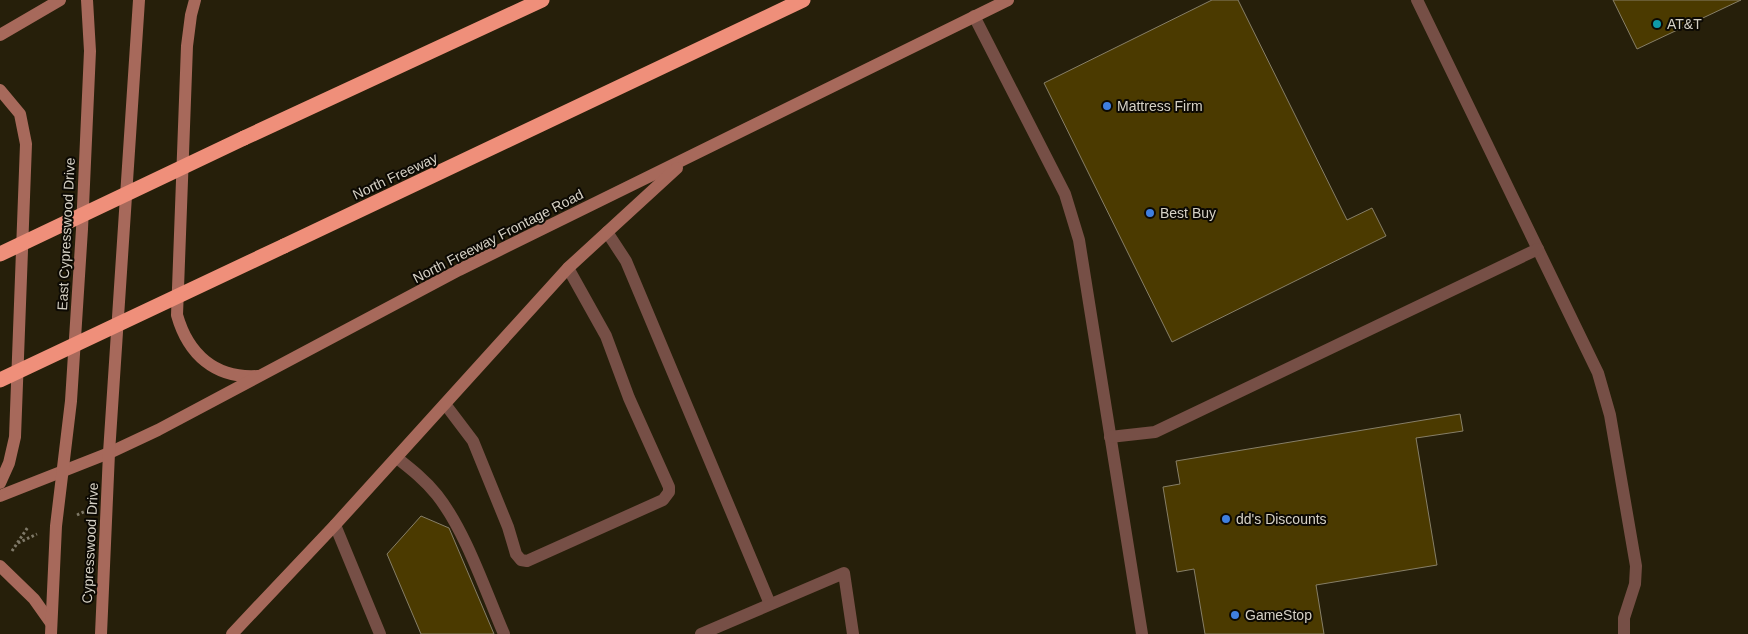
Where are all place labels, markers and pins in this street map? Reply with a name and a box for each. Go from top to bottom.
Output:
place label: AT&T [1667,16,1702,32]
marker: AT&T [1651,18,1663,30]
place label: Mattress Firm [1117,98,1203,114]
marker: Mattress Firm [1101,100,1113,112]
place label: Best Buy [1160,205,1216,221]
marker: Best Buy [1144,207,1156,219]
place label: dd's Discounts [1236,511,1327,527]
marker: dd's Discounts [1220,513,1232,525]
place label: GameStop [1245,607,1312,623]
marker: GameStop [1229,609,1241,621]

